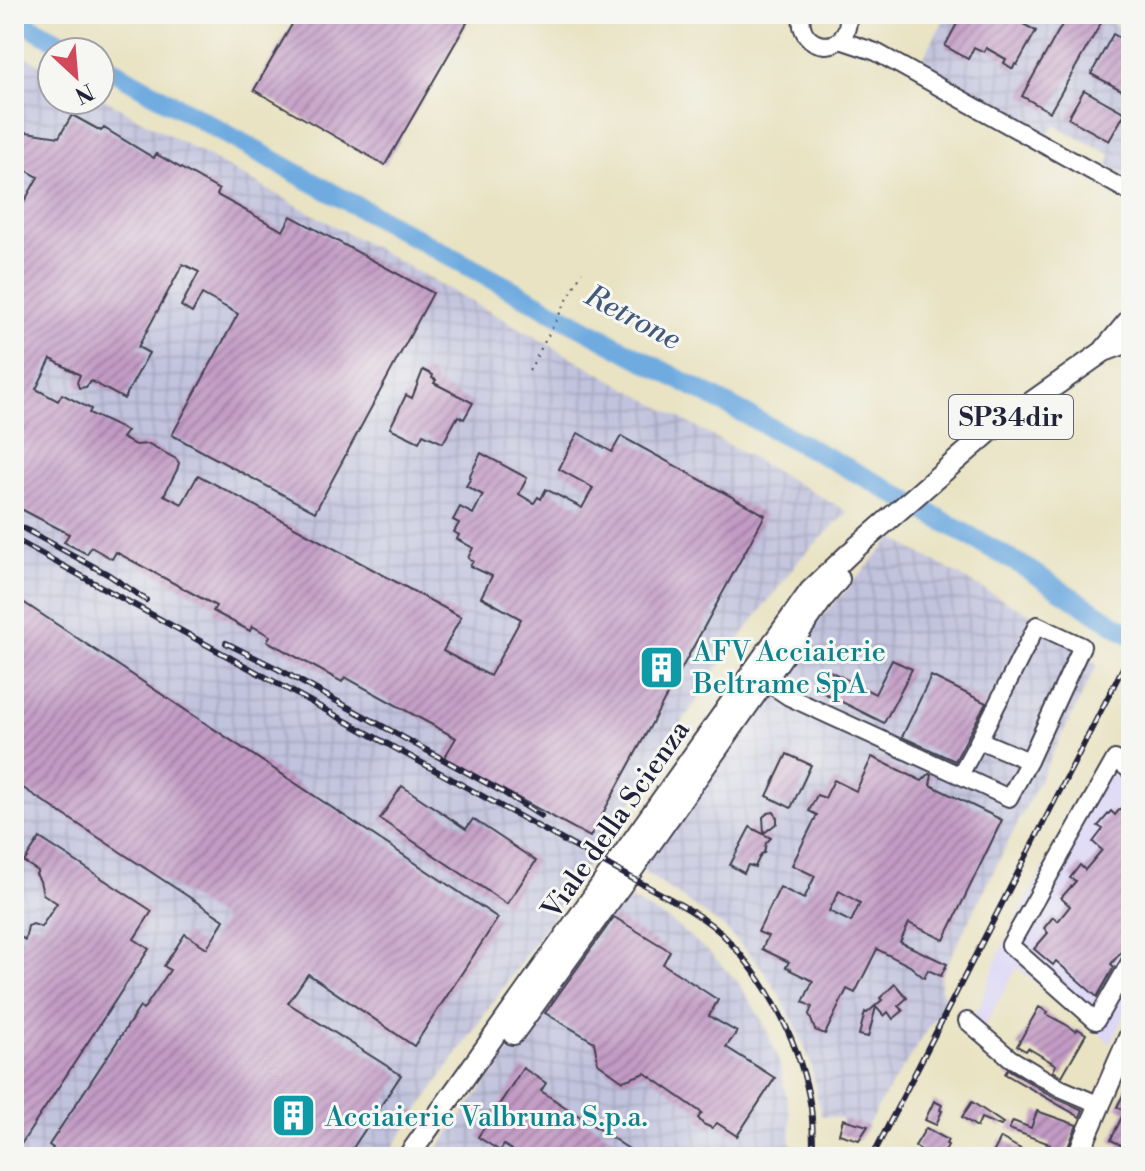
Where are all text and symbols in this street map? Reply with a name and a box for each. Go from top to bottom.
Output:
north arrow [36,36,116,116]
text: N [70,77,98,109]
water label: Retrone [577,276,687,359]
road number: SP34dir [949,395,1073,439]
place label: AFV Acciaierie Beltrame SpA [692,635,886,702]
building icon: AFV Acciaierie Beltrame SpA [638,643,686,691]
street label: Viale della Scienza [534,713,698,927]
building icon: Acciaierie Valbruna S.p.a. [270,1092,318,1140]
place label: Acciaierie Valbruna S.p.a. [324,1100,648,1135]

